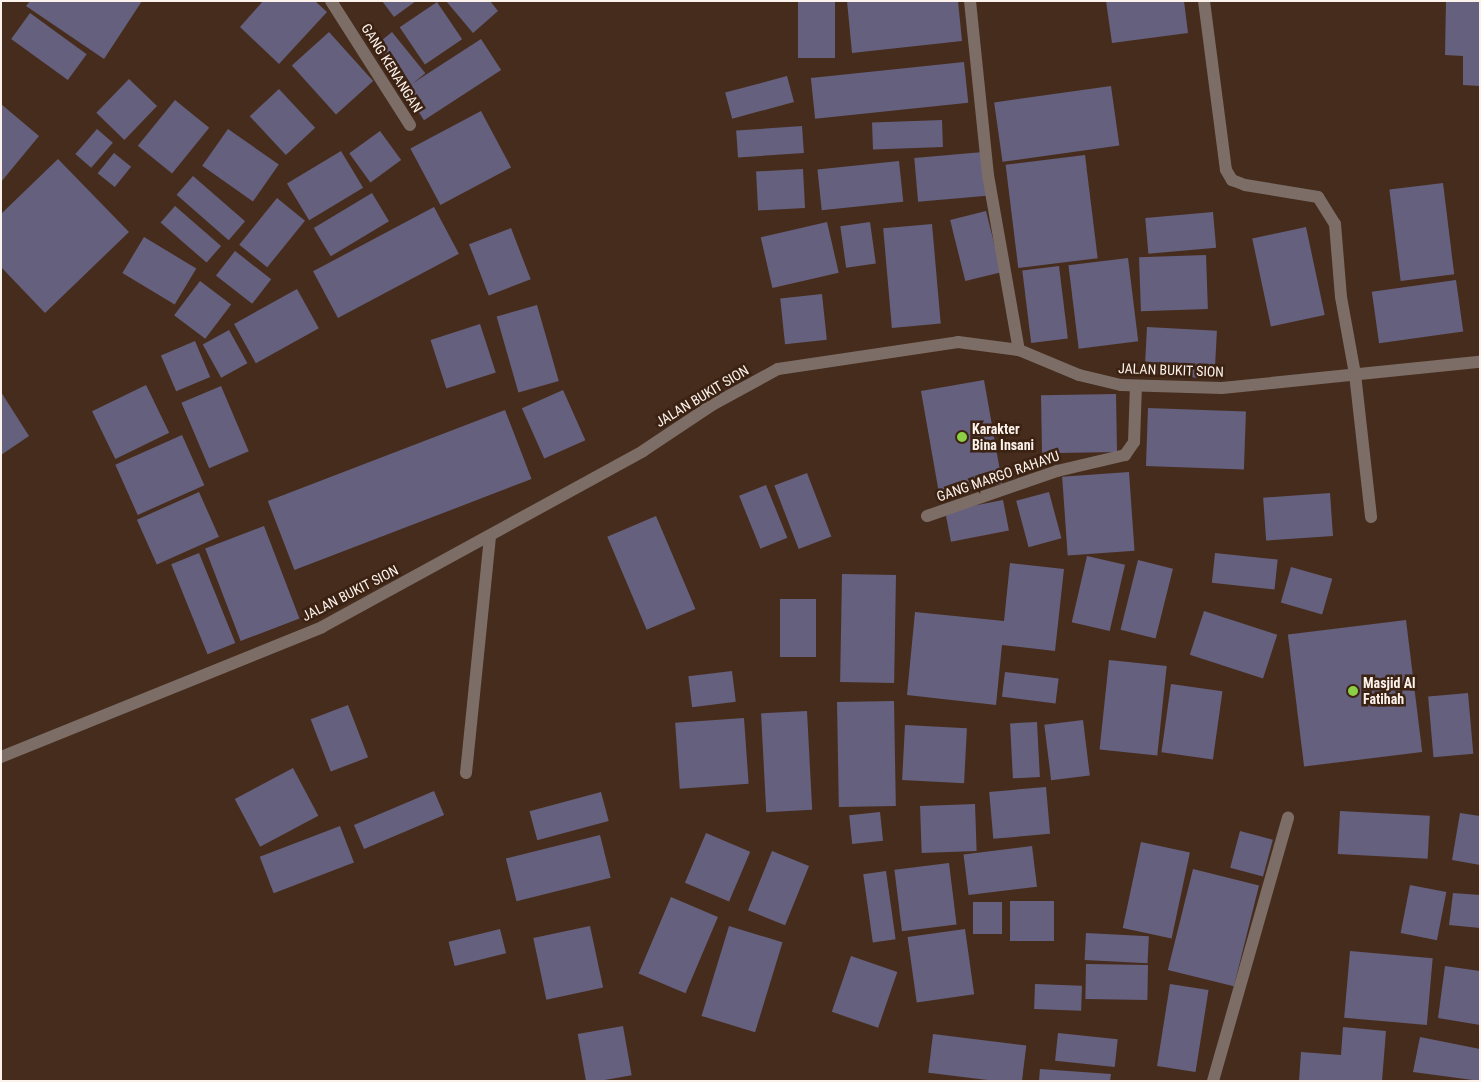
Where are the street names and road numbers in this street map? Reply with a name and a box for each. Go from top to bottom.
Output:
street label: GANG KENANGAN [358,20,426,116]
street label: JALAN BUKIT SION [1118,360,1224,380]
street label: JALAN BUKIT SION [652,361,752,431]
street label: GANG MARGO RAHAYU [934,447,1062,505]
street label: JALAN BUKIT SION [299,561,401,625]

